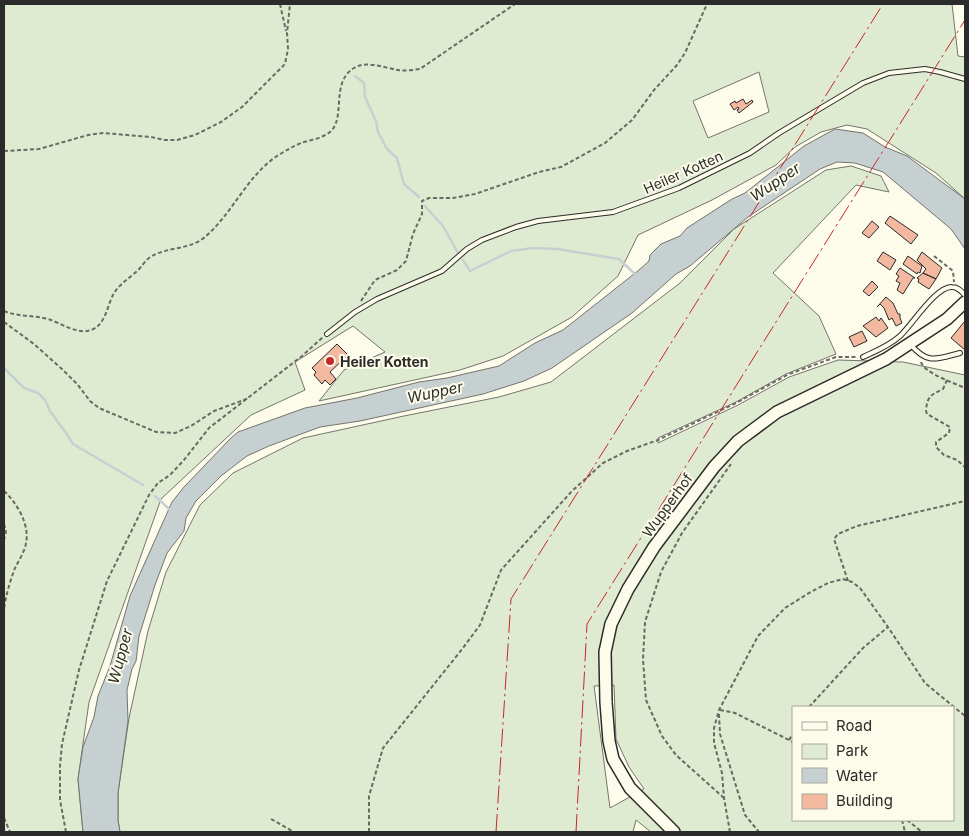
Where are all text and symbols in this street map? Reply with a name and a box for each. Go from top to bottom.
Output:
street label: Heiler Kotten [641,147,725,197]
water label: Wupper [746,158,804,206]
place label: Heiler Kotten [340,353,429,370]
marker: Heiler Kotten [324,355,336,367]
water label: Wupper [405,377,465,407]
street label: Wupperhof [638,470,696,540]
water label: Wupper [104,626,137,686]
legend [792,706,954,821]
text: Road [836,716,872,735]
text: Park [836,741,869,760]
text: Water [836,766,878,785]
text: Building [836,791,893,810]

